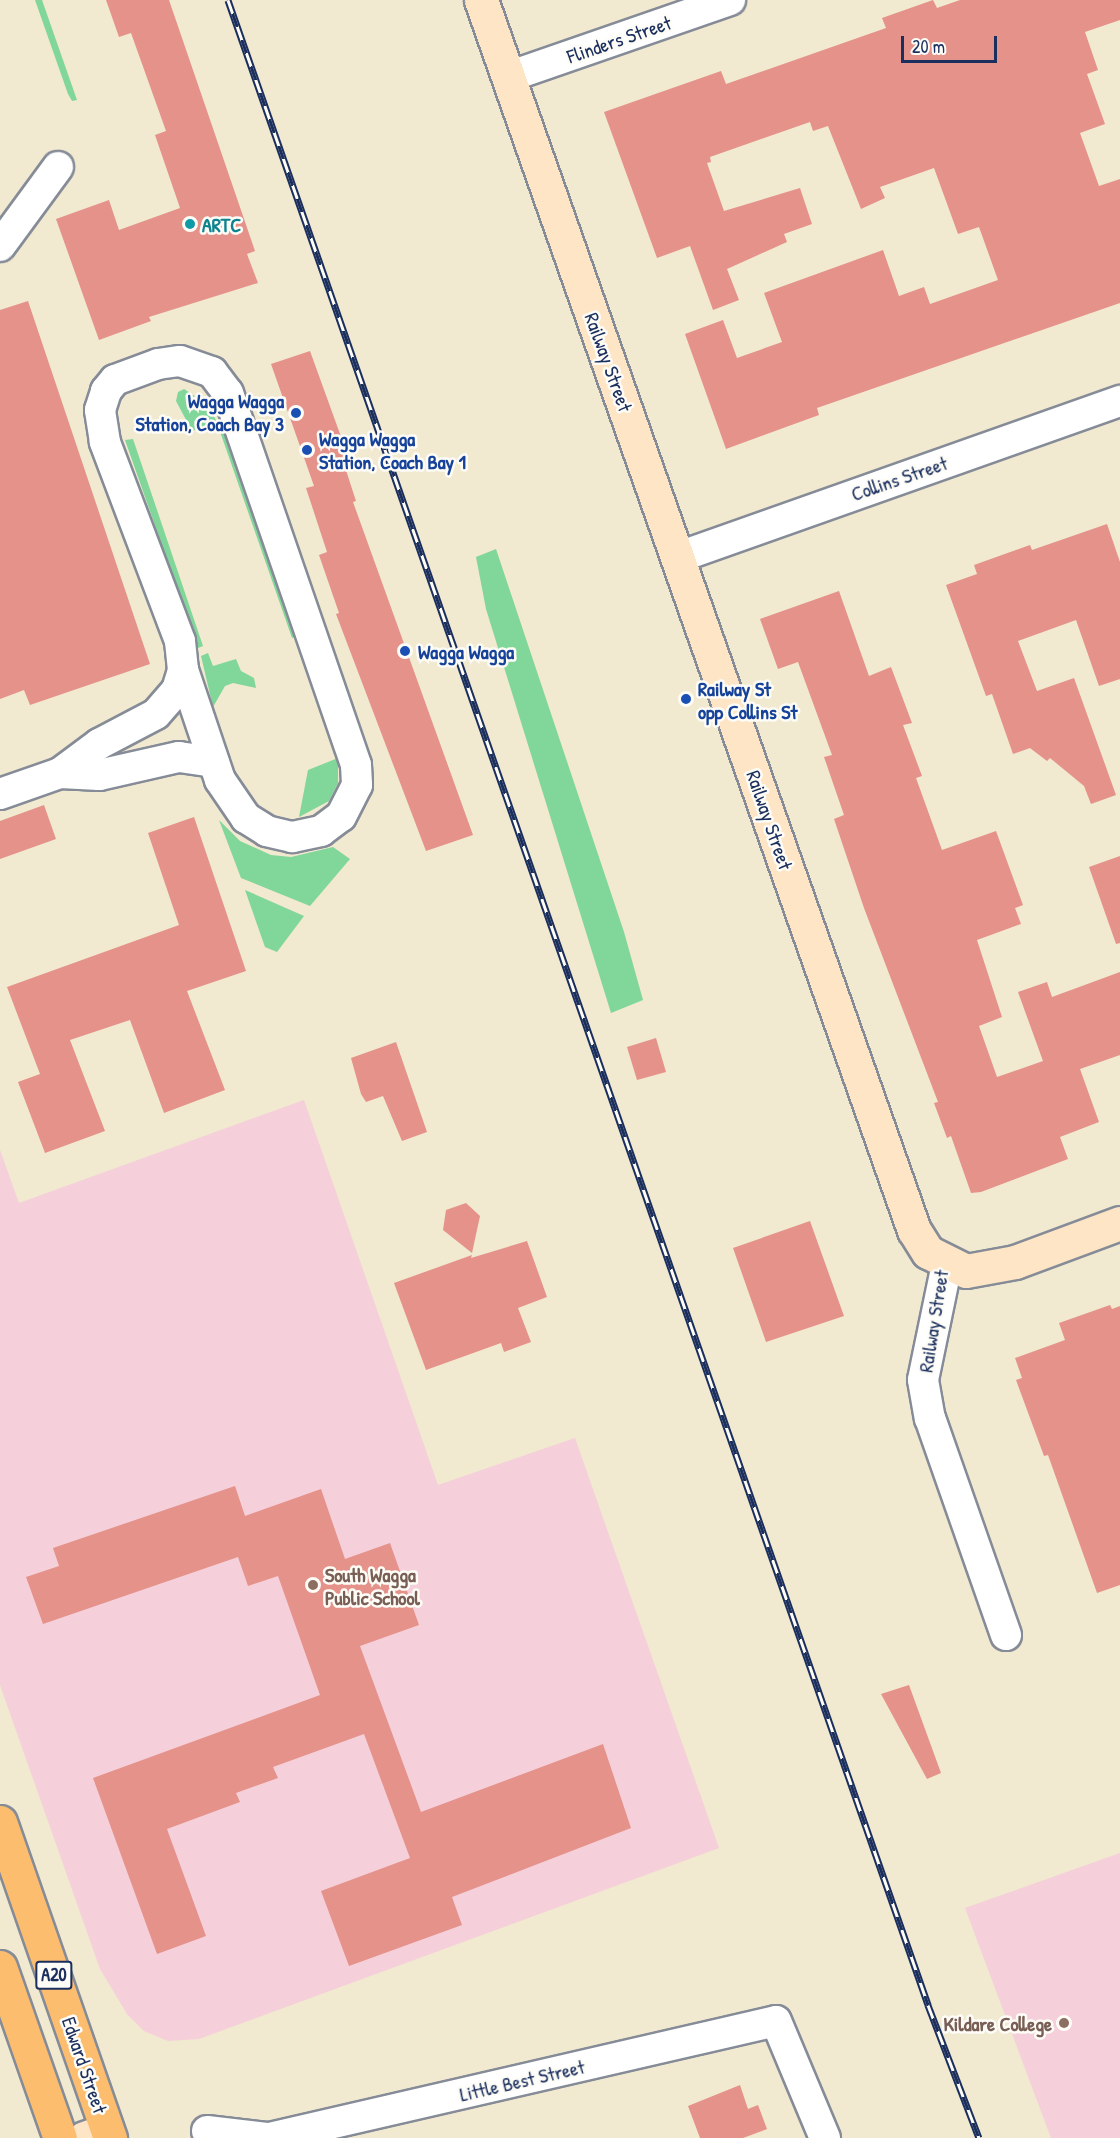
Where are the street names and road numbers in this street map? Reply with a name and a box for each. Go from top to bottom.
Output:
street label: Flinders Street [564,10,674,68]
street label: Railway Street [580,309,638,415]
street label: Collins Street [848,450,950,506]
street label: Railway Street [742,767,798,873]
street label: Railway Street [913,1268,953,1374]
road number: A20 [34,1960,74,1990]
street label: Edward Street [57,2014,113,2116]
street label: Little Best Street [457,2054,587,2106]

